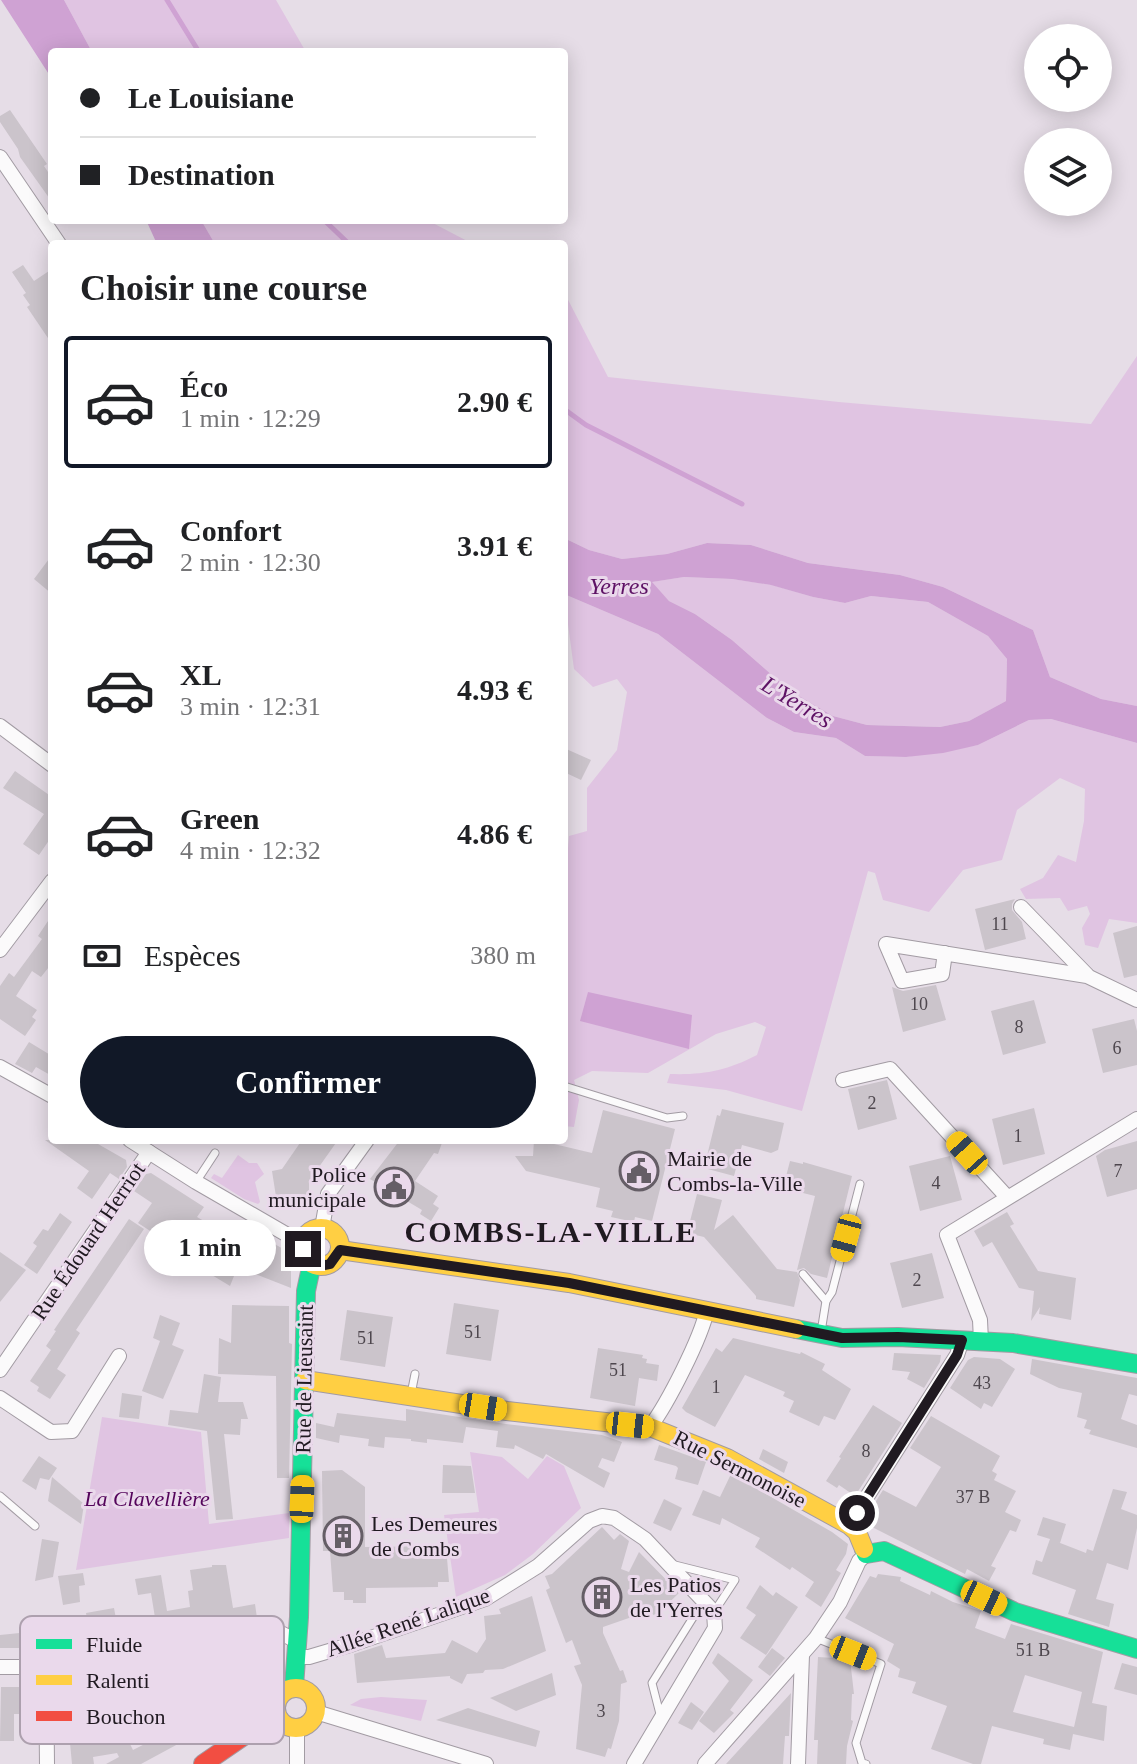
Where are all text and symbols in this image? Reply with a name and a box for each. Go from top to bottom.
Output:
map controls [1024,24,1112,216]
button: locate [1024,24,1112,112]
text: Le Louisiane [128,81,294,114]
button: layers [1024,128,1112,216]
text: Destination [128,158,275,191]
text: Choisir une course [80,268,367,308]
icon: car [84,366,156,438]
text: Éco [180,370,228,403]
text: 2.90 € [457,385,532,418]
text: 1 min · 12:29 [180,404,321,433]
icon: car [84,510,156,582]
text: Confort [180,514,282,547]
text: 3.91 € [457,529,532,562]
text: 2 min · 12:30 [180,548,321,577]
water label: Yerres [589,573,649,599]
icon: car [84,654,156,726]
text: XL [180,658,222,691]
water label: L'Yerres [756,670,837,733]
text: 4.93 € [457,673,532,706]
text: 3 min · 12:31 [180,692,321,721]
icon: car [84,798,156,870]
text: Green [180,802,259,835]
text: 4.86 € [457,817,532,850]
text: 4 min · 12:32 [180,836,321,865]
house number: 11 [991,914,1009,934]
icon: cash [80,934,124,978]
text: Espèces [144,939,241,972]
text: 380 m [470,941,536,970]
house number: 10 [910,994,928,1014]
house number: 8 [1015,1017,1024,1037]
button: Confirmer [80,1036,536,1128]
house number: 6 [1113,1038,1122,1058]
house number: 2 [868,1093,877,1113]
house number: 1 [1014,1126,1023,1146]
car [942,1127,992,1179]
place label: Mairie de Combs-la-Ville [667,1146,803,1196]
public building icon: Mairie de Combs-la-Ville [618,1150,660,1192]
street label: Rue Édouard Herriot [26,1158,150,1324]
house number: 7 [1114,1161,1123,1181]
place label: Police municipale [268,1162,366,1212]
public building icon: Police municipale [373,1166,415,1208]
house number: 4 [932,1173,941,1193]
car [828,1212,864,1264]
district label: COMBS-LA-VILLE [404,1215,698,1248]
callout: 1 min [143,1221,275,1277]
route end [285,1231,321,1267]
text: 1 min [179,1233,241,1262]
house number: 2 [913,1270,922,1290]
street label: Rue de Lieusaint [290,1304,318,1454]
house number: 51 [464,1322,482,1342]
house number: 51 [357,1328,375,1348]
house number: 51 [609,1360,627,1380]
house number: 43 [973,1373,991,1393]
house number: 1 [712,1377,721,1397]
car [457,1391,509,1423]
car [605,1411,655,1439]
street label: Rue Sermonoise [670,1425,810,1513]
house number: 8 [862,1441,871,1461]
car [289,1475,315,1523]
park label: La Clavellière [83,1486,210,1511]
house number: 37 B [956,1487,990,1507]
route start [839,1495,875,1531]
place label: Les Demeures de Combs [371,1511,497,1561]
building icon: Les Demeures de Combs [322,1515,364,1557]
place label: Les Patios de l'Yerres [630,1572,723,1622]
building icon: Les Patios de l'Yerres [581,1576,623,1618]
car [957,1577,1011,1619]
street label: Allée René Lalique [323,1582,493,1662]
legend [20,1616,284,1744]
text: Fluide [86,1632,142,1657]
car [826,1633,880,1673]
house number: 51 B [1016,1640,1050,1660]
text: Ralenti [86,1668,150,1693]
house number: 3 [597,1701,606,1721]
text: Bouchon [86,1704,165,1729]

